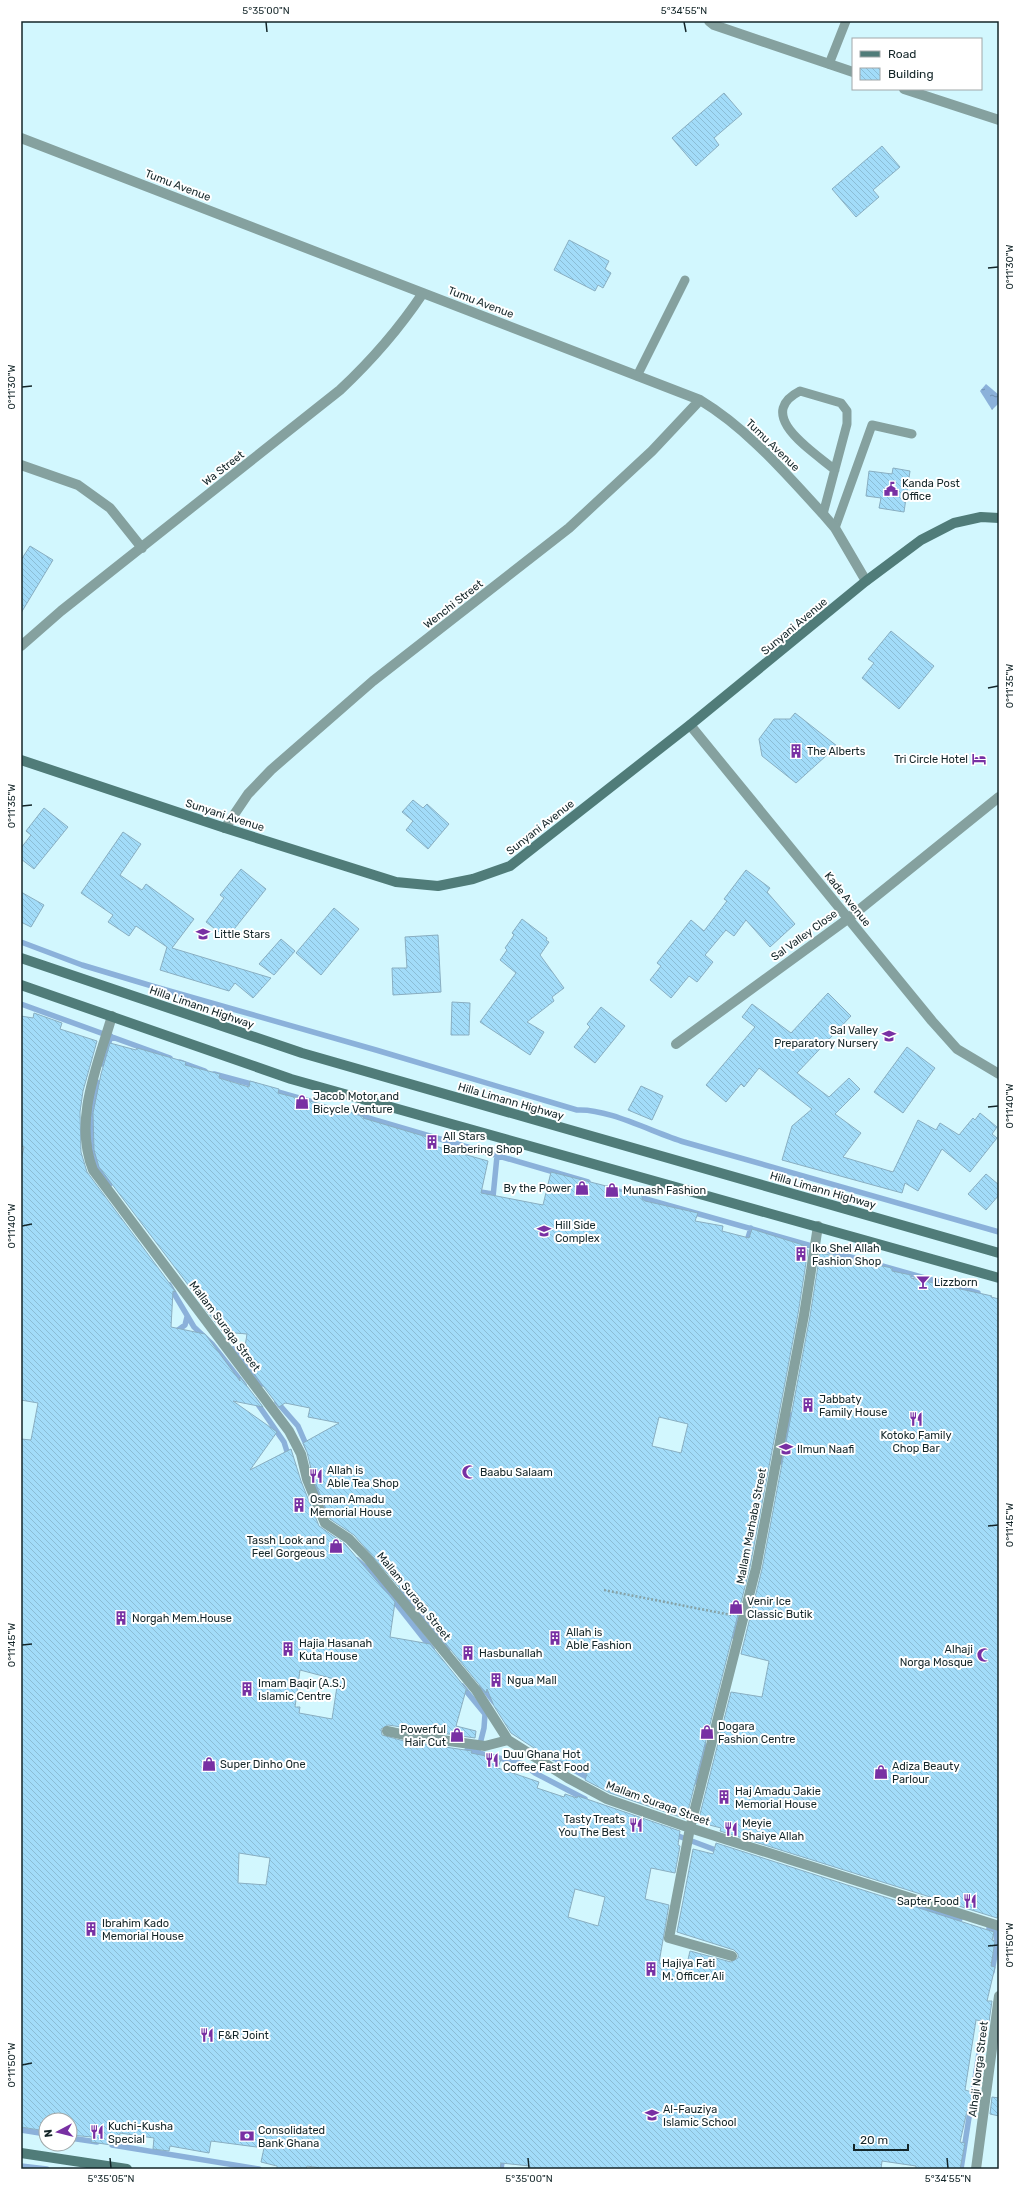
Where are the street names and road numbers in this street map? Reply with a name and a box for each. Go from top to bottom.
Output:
street label: Tumu Avenue [143,167,213,204]
street label: Tumu Avenue [446,284,516,321]
street label: Tumu Avenue [743,417,802,474]
street label: Wa Street [200,448,247,489]
street label: Wenchi Street [421,577,486,631]
street label: Sunyani Avenue [759,595,830,658]
street label: Sunyani Avenue [184,797,266,834]
street label: Sunyani Avenue [504,797,577,858]
street label: Kade Avenue [822,869,874,929]
street label: Sal Valley Close [769,907,840,964]
street label: Hilla Limann Highway [148,983,256,1031]
street label: Hilla Limann Highway [456,1080,565,1123]
street label: Hilla Limann Highway [768,1169,877,1212]
street label: Mallam Suraqa Street [186,1279,263,1374]
street label: Mallam Marhaba Street [734,1466,769,1585]
street label: Mallam Suraqa Street [374,1550,454,1643]
street label: Mallam Suraqa Street [604,1779,712,1829]
street label: Alhaji Norga Street [966,2020,991,2118]

